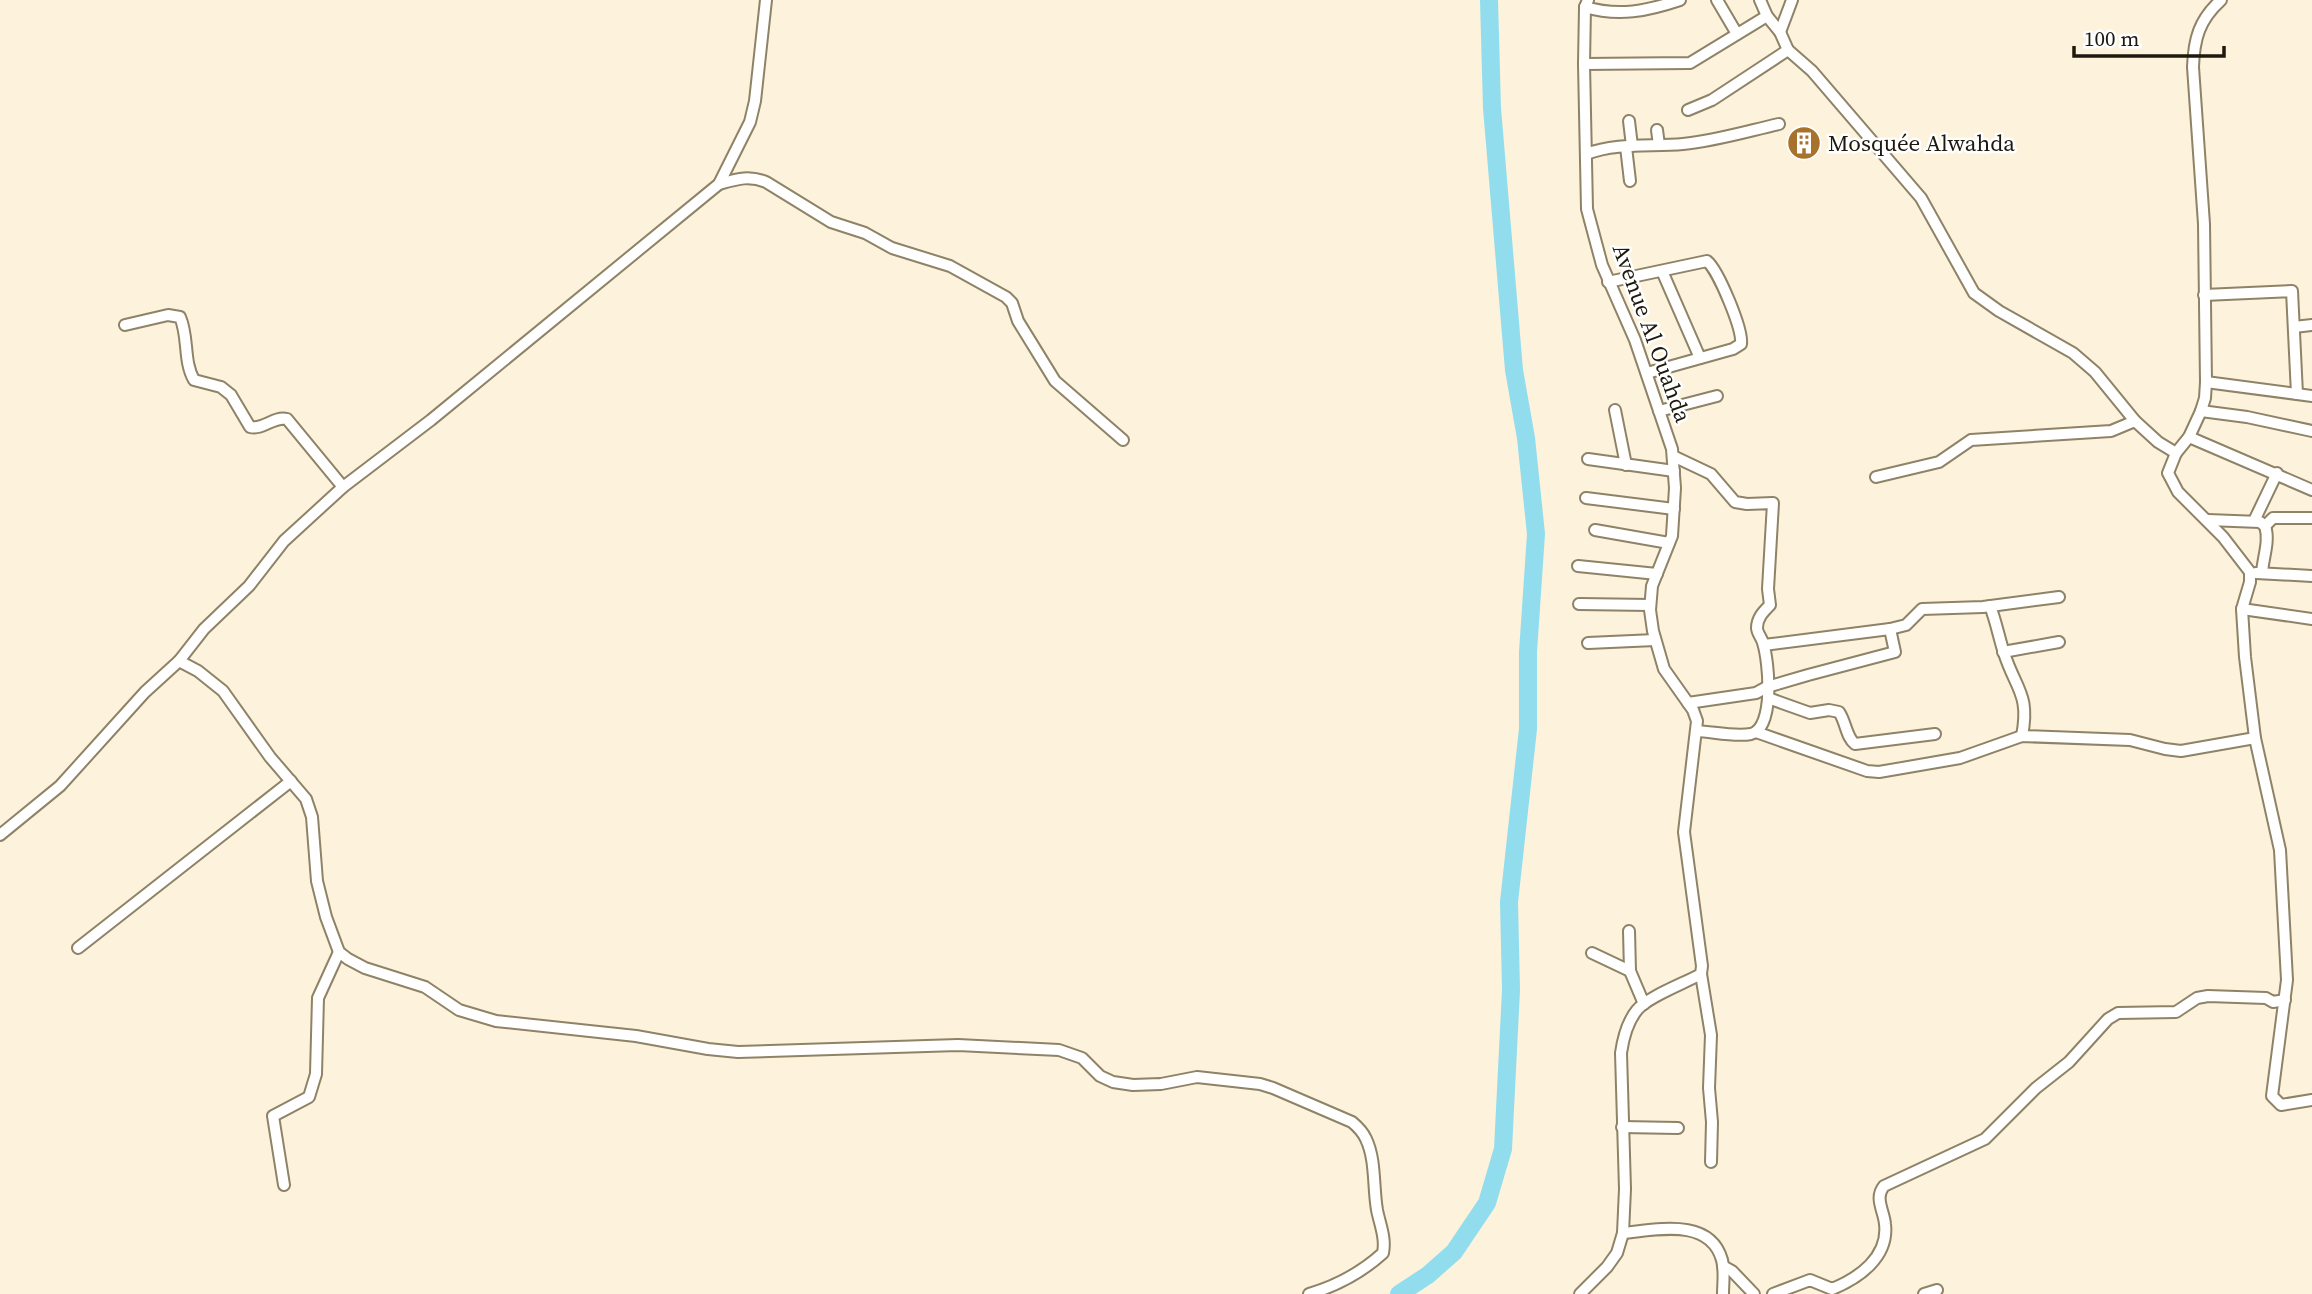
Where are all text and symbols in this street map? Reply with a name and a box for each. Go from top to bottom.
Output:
scale bar [2074,14,2224,58]
text: 100 m [2084,24,2139,53]
building icon: Mosquée Alwahda [1785,124,1823,162]
place label: Mosquée Alwahda [1828,127,2015,159]
street label: Avenue Al Ouahda [1605,239,1699,427]

